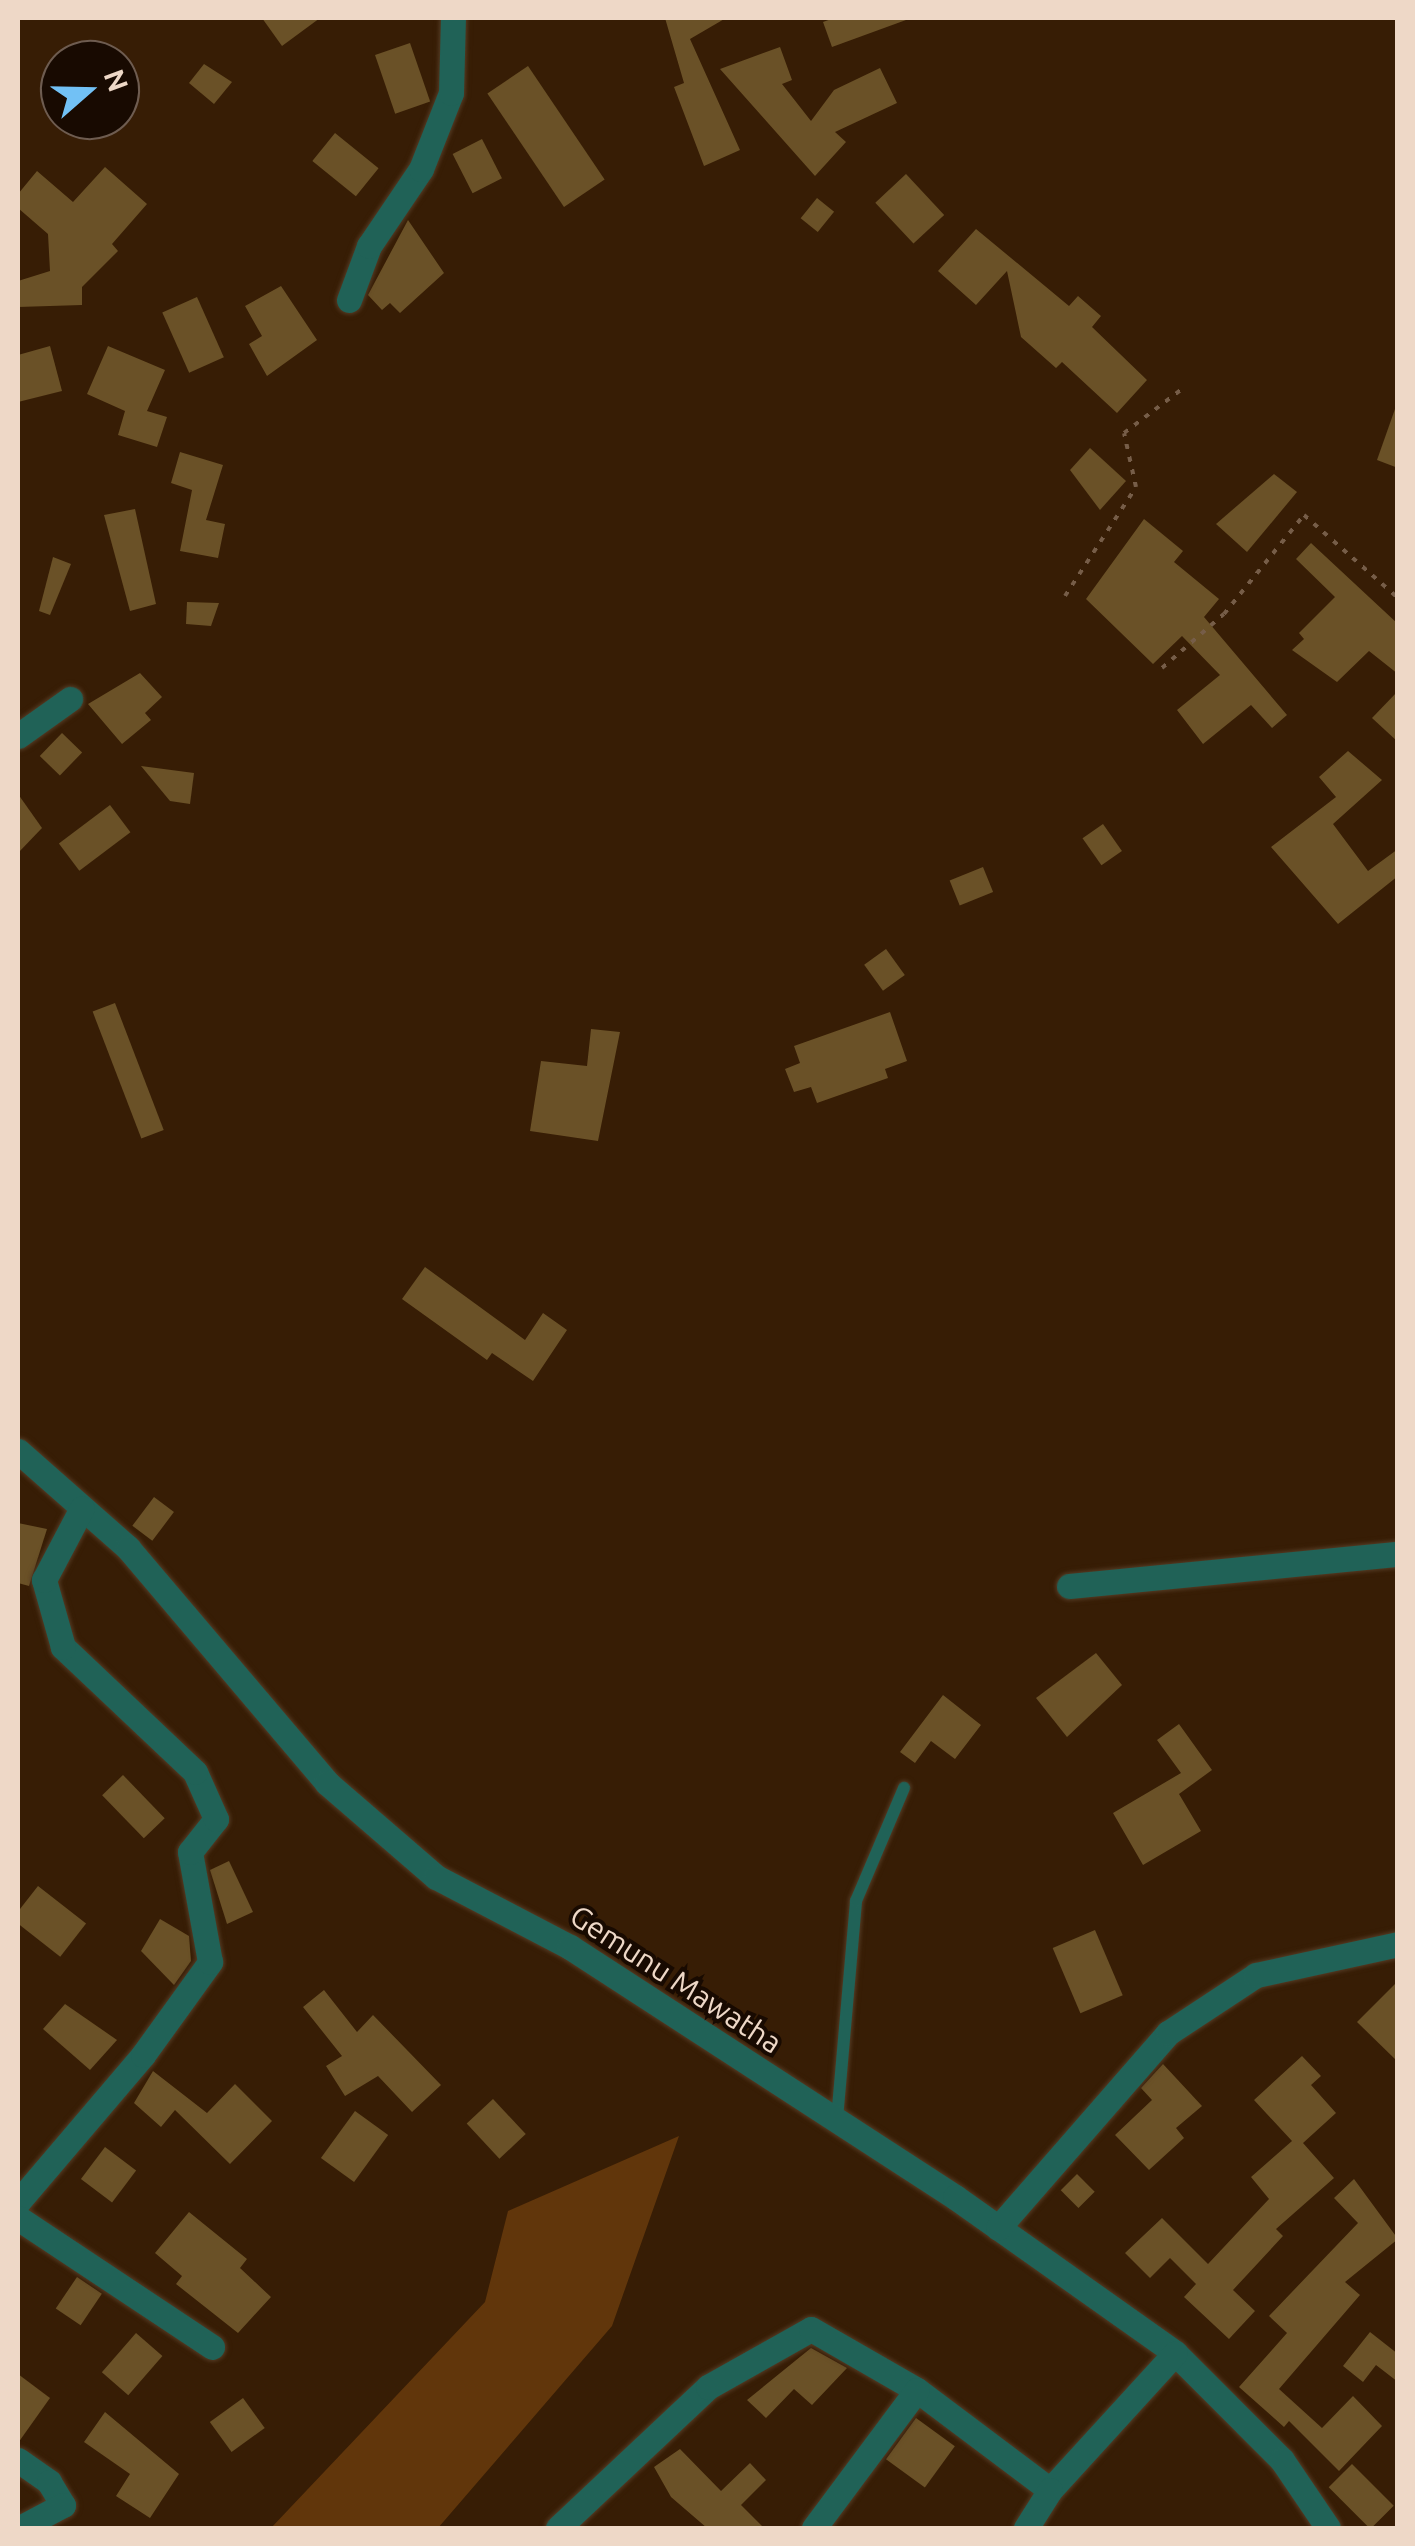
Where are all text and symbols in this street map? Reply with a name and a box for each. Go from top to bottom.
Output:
north arrow [40,40,140,140]
text: N [99,65,135,95]
street label: Gemunu Mawatha [563,1897,789,2061]

